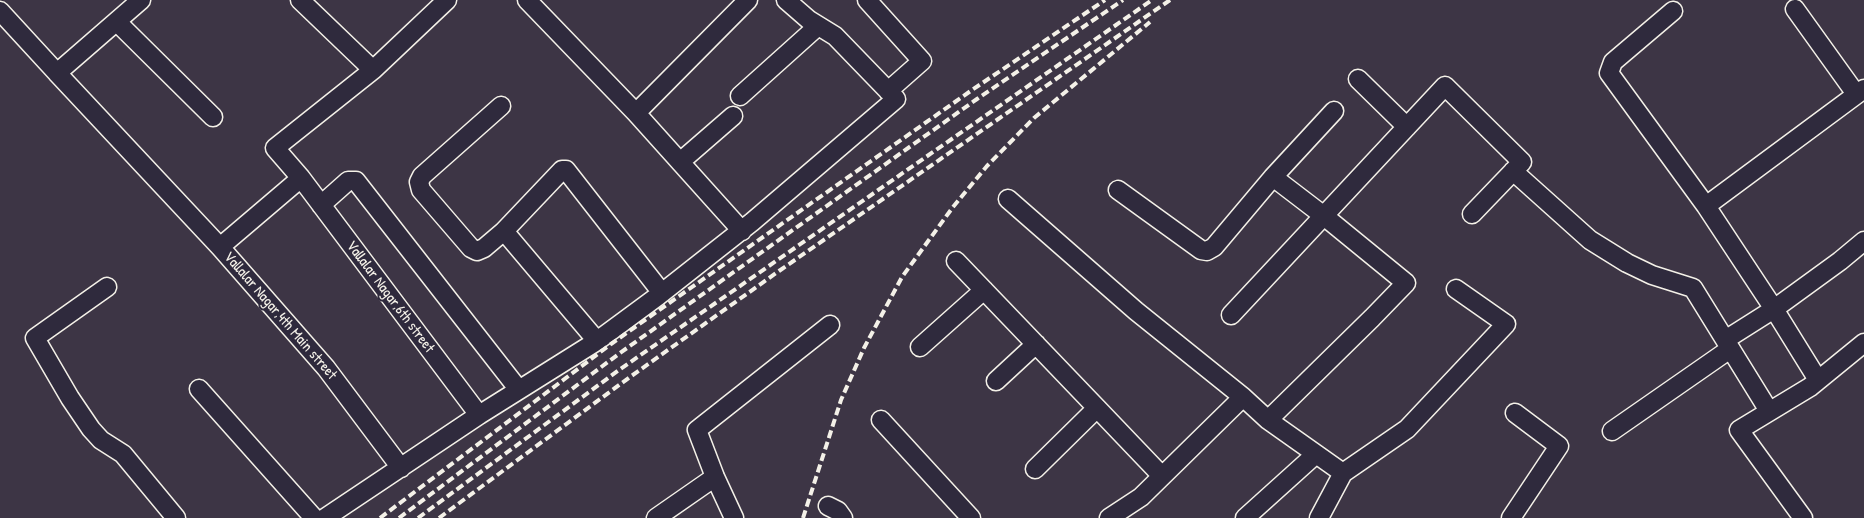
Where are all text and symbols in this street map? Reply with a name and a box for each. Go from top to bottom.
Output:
street label: Vallalar Nagar,6th street [342,237,438,357]
street label: Vallalar Nagar,4th Main street [220,248,340,384]

